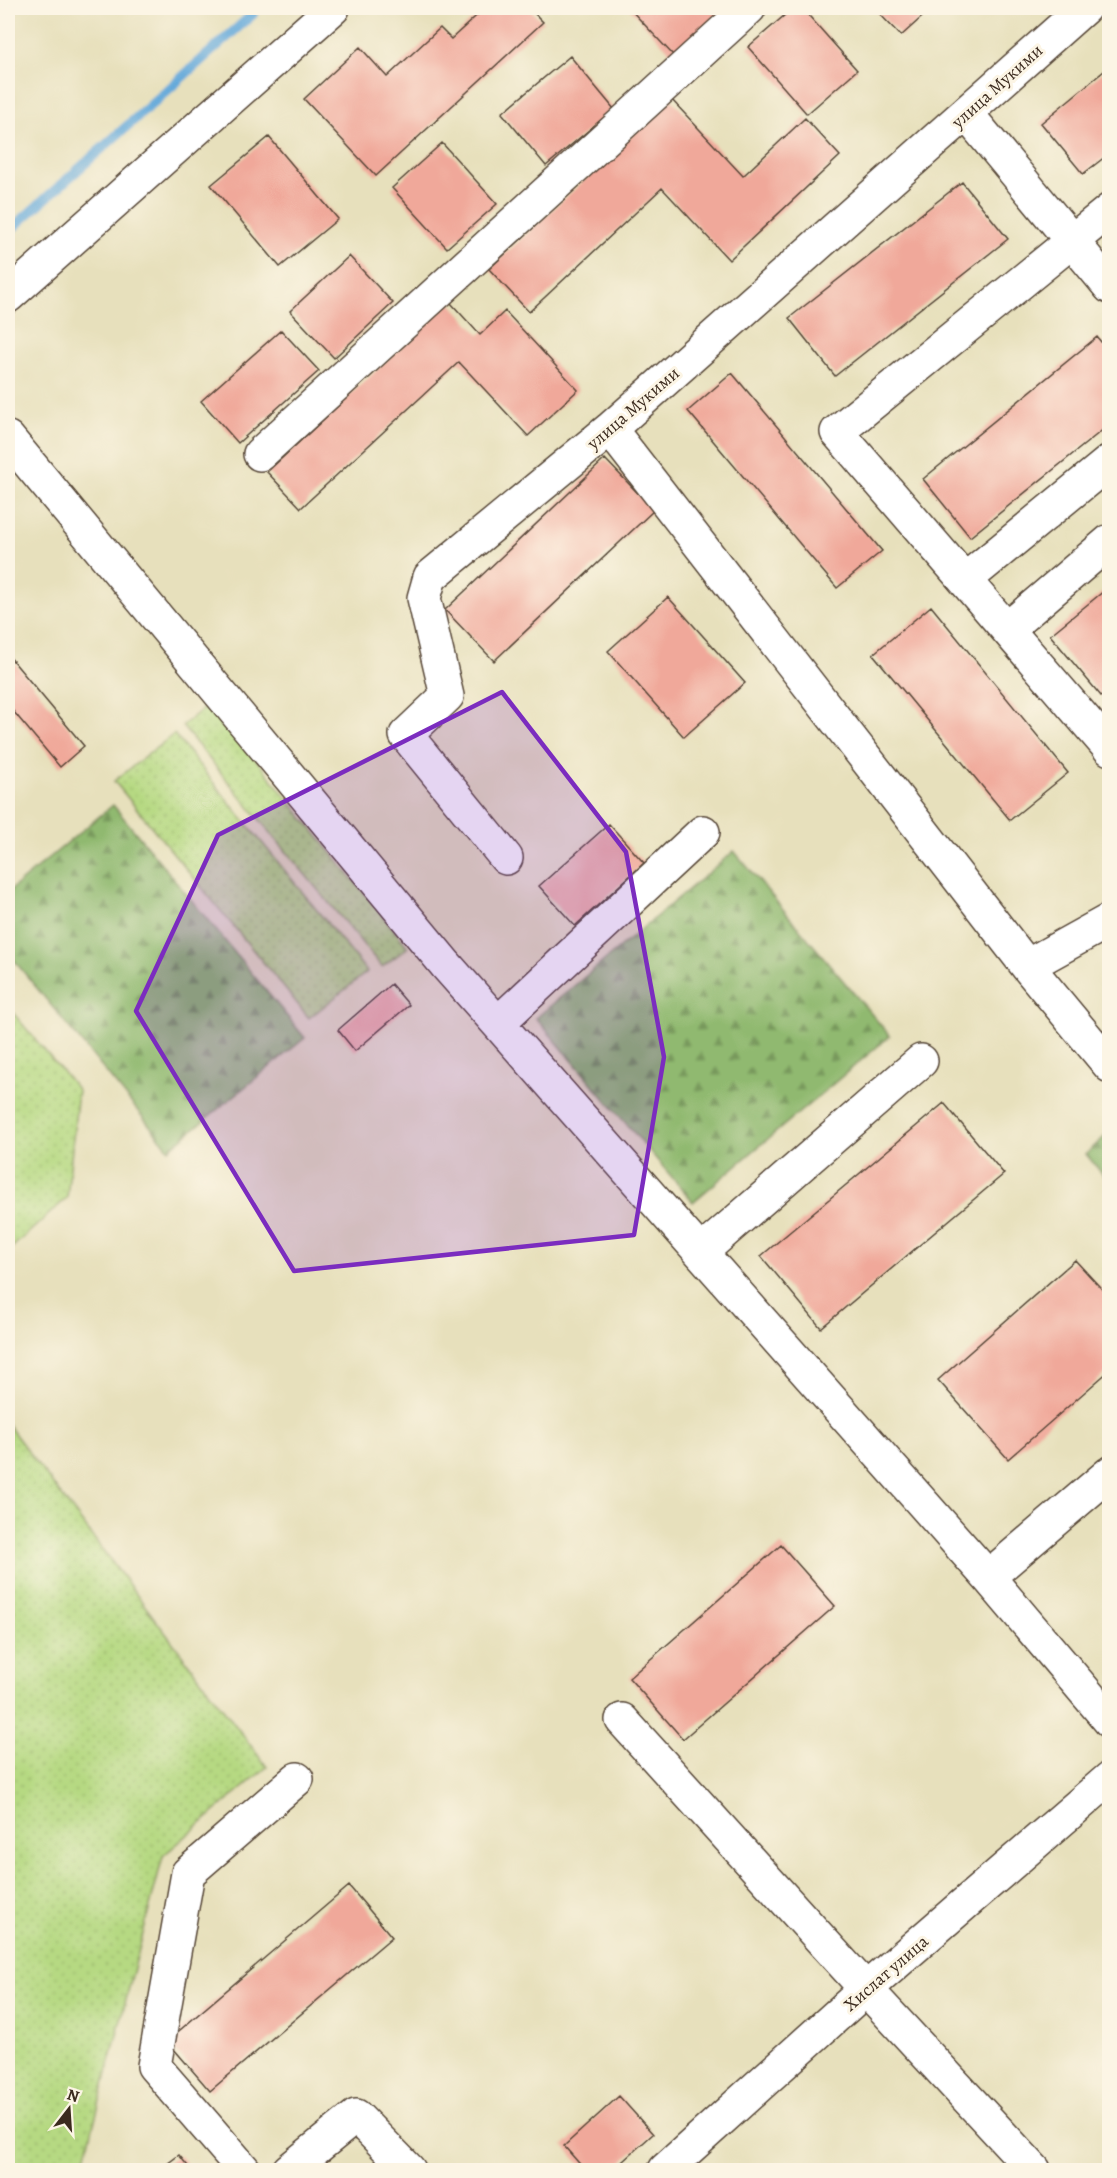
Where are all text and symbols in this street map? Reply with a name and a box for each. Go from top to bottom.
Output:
street label: улица Мукими [945,39,1048,134]
street label: улица Мукими [581,361,684,455]
street label: Хислат улица [839,1929,934,2016]
north arrow [39,2079,99,2139]
text: N [64,2083,82,2108]

